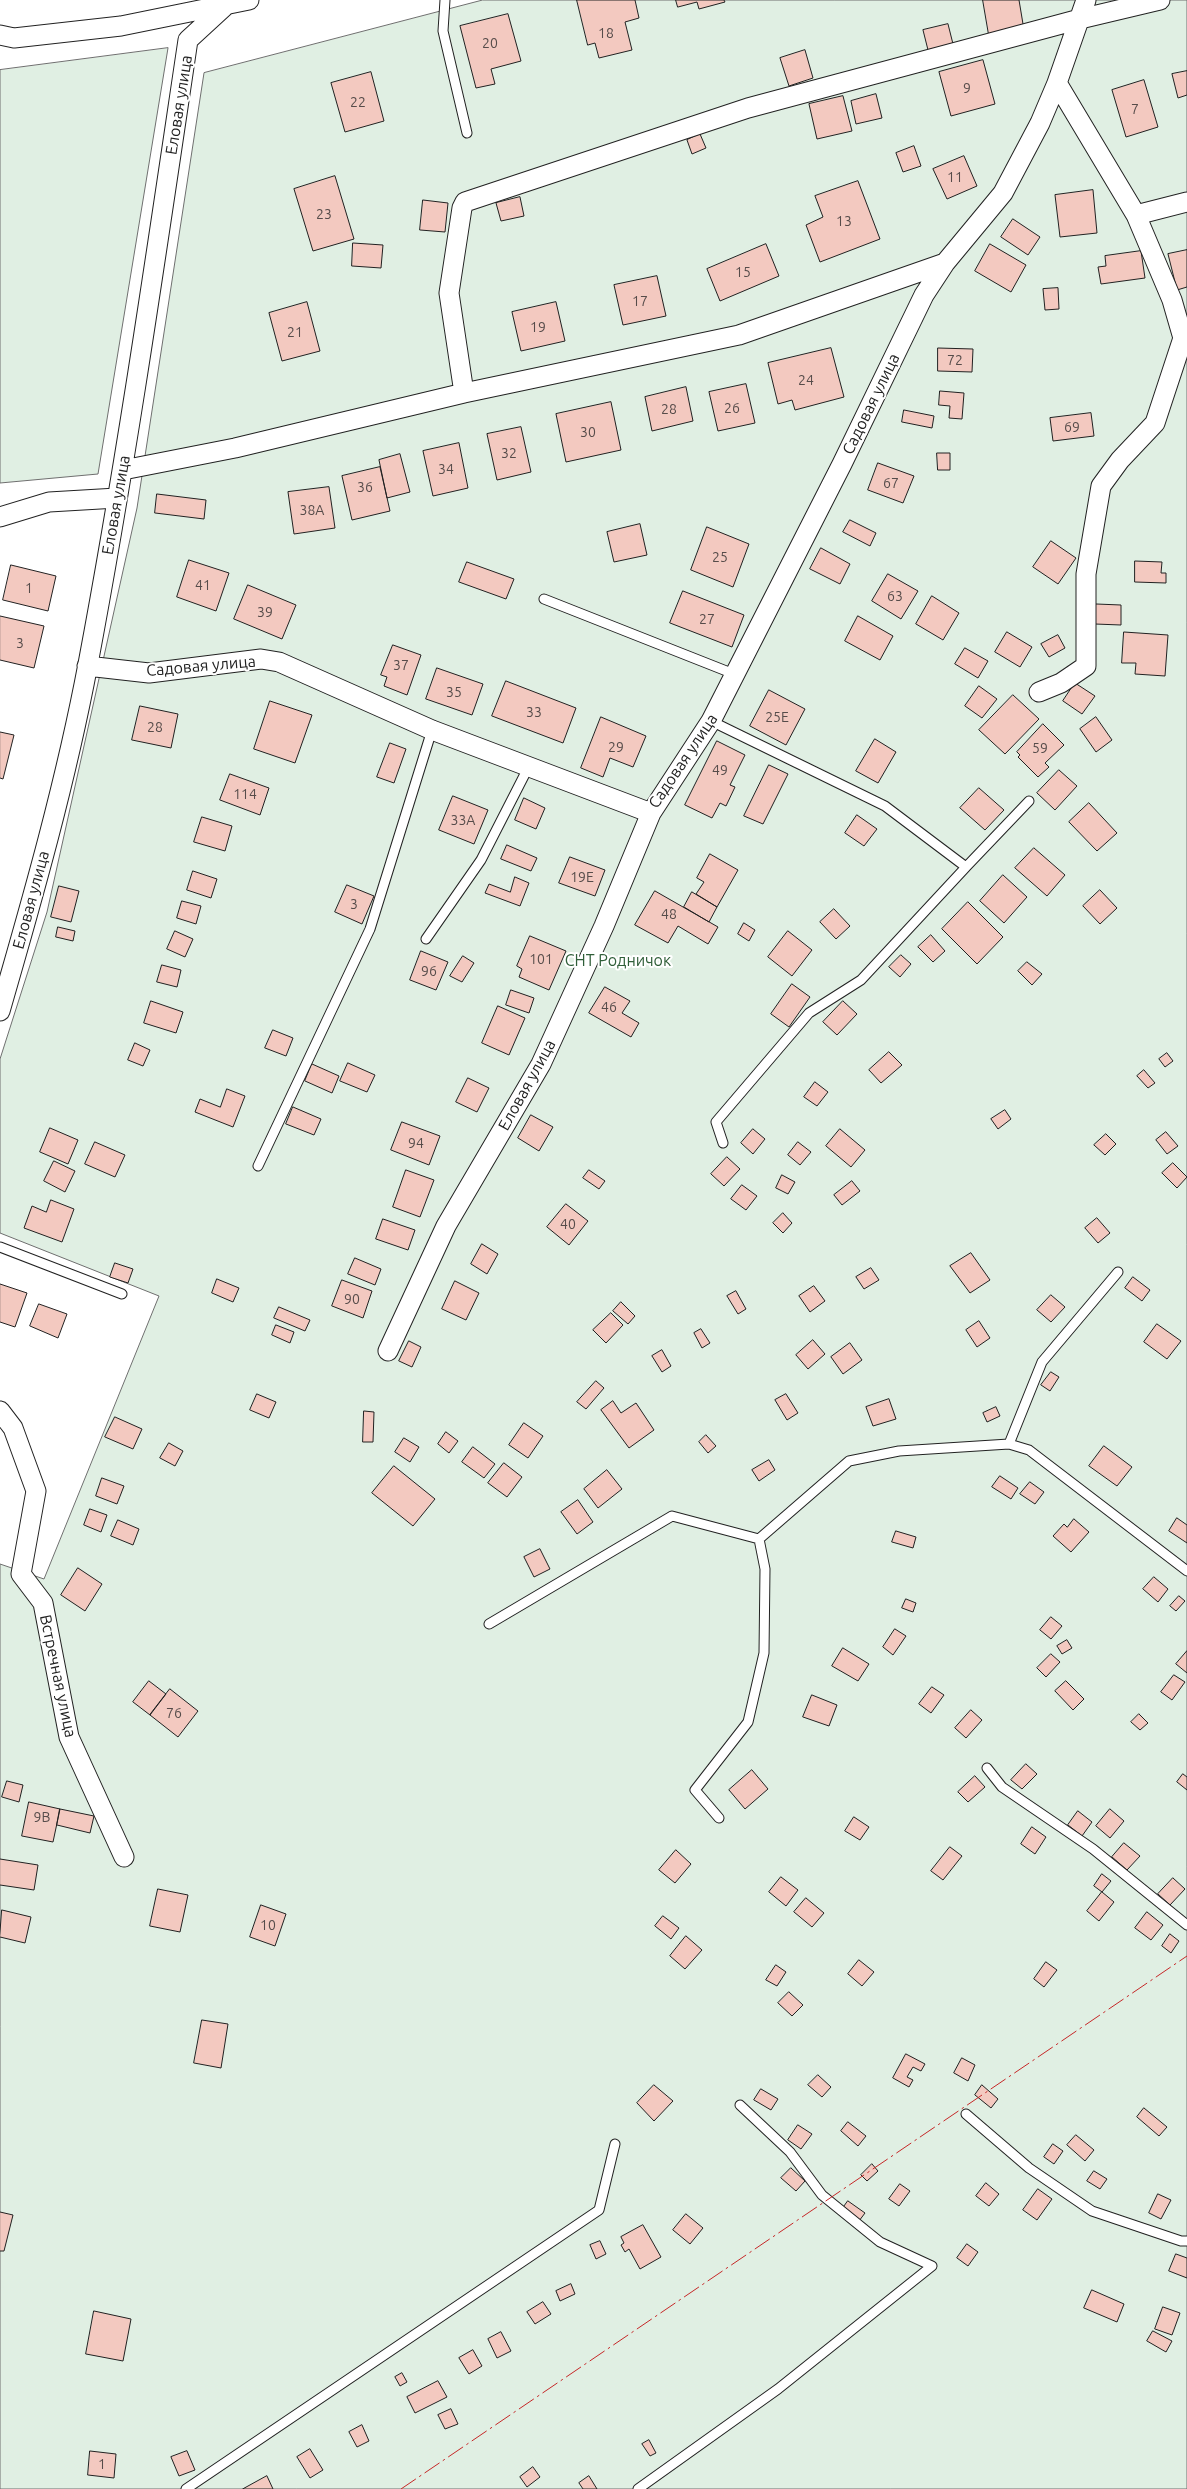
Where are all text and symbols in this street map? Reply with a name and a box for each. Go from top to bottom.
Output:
house number: 18 [598,25,614,41]
house number: 20 [482,35,498,51]
street label: Еловая улица [162,54,196,156]
house number: 9 [963,80,971,96]
house number: 22 [350,94,366,110]
house number: 7 [1131,101,1139,117]
house number: 11 [947,169,963,185]
house number: 23 [316,206,332,222]
house number: 13 [836,213,852,229]
house number: 15 [735,264,751,280]
house number: 17 [632,293,648,309]
house number: 19 [530,319,546,335]
house number: 21 [287,324,303,340]
street label: Садовая улица [838,350,904,458]
house number: 72 [947,352,963,368]
house number: 24 [798,372,814,388]
house number: 26 [724,400,740,416]
house number: 28 [661,401,677,417]
house number: 69 [1064,419,1080,435]
house number: 30 [580,424,596,440]
house number: 32 [501,445,517,461]
street label: Еловая улица [98,454,134,556]
house number: 34 [438,461,454,477]
house number: 67 [883,475,899,491]
house number: 36 [357,479,373,495]
house number: 38А [300,502,324,518]
house number: 25 [712,549,728,565]
house number: 41 [195,577,211,593]
house number: 1 [25,580,33,596]
house number: 63 [887,588,903,604]
house number: 39 [257,604,273,620]
house number: 27 [699,611,715,627]
house number: 3 [16,635,24,651]
street label: Садовая улица [145,652,257,680]
house number: 37 [393,657,409,673]
house number: 35 [446,684,462,700]
house number: 33 [526,704,542,720]
house number: 25Е [765,709,789,725]
street label: Садовая улица [644,710,722,812]
house number: 28 [147,719,163,735]
house number: 29 [608,739,624,755]
house number: 59 [1032,740,1048,756]
house number: 49 [712,762,728,778]
house number: 114 [233,786,257,802]
house number: 33А [451,812,475,828]
street label: Еловая улица [9,849,53,951]
house number: 19Е [570,869,594,885]
house number: 3 [350,896,358,912]
house number: 48 [661,906,677,922]
house number: 101 [529,951,553,967]
park label: СНТ Родничок [565,951,671,971]
house number: 96 [421,963,437,979]
house number: 46 [601,999,617,1015]
street label: Еловая улица [494,1036,560,1134]
house number: 94 [408,1135,424,1151]
house number: 40 [560,1216,576,1232]
house number: 90 [344,1291,360,1307]
street label: Встречная улица [36,1613,80,1739]
house number: 76 [166,1705,182,1721]
house number: 9В [34,1809,50,1825]
house number: 10 [260,1917,276,1933]
house number: 1 [98,2456,106,2472]

